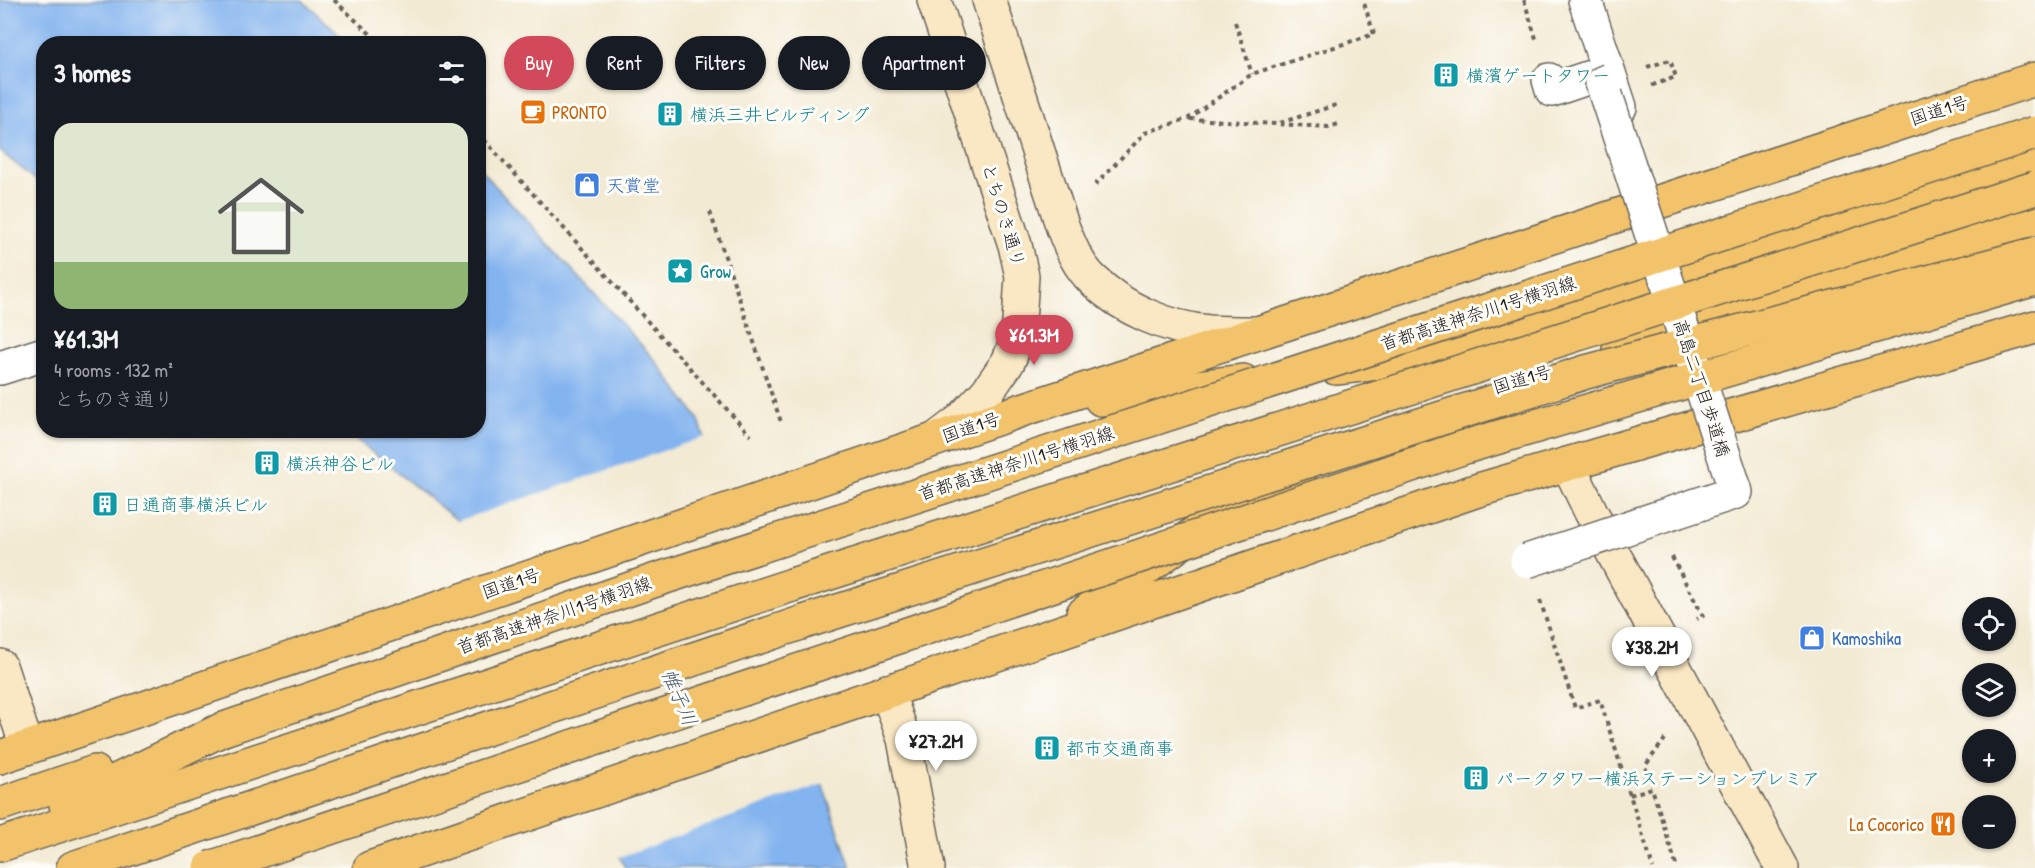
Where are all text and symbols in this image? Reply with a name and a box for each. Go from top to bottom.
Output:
chip: Buy [504,36,574,90]
chip: Rent [586,36,663,90]
chip: Filters [675,36,766,90]
chip: New [778,36,850,90]
chip: Apartment [862,36,986,90]
text: 3 homes [54,55,131,90]
icon: filters [435,56,468,89]
building icon: 横濱ゲートタワー [1431,60,1461,90]
place label: 横濱ゲートタワー [1466,63,1610,88]
street label: 国道1号 [1906,89,1972,131]
cafe icon: PRONTO [518,97,548,127]
building icon: 横浜三井ビルディング [655,99,685,129]
place label: PRONTO [552,100,607,125]
place label: 横浜三井ビルディング [690,102,870,127]
street label: とちのき通り [976,160,1032,270]
icon: home [207,162,315,270]
shop icon: 天賞堂 [572,170,602,200]
place label: 天賞堂 [606,173,660,198]
place icon: Grow [665,256,695,286]
place label: Grow [700,259,731,284]
street label: 首都高速神奈川1号横羽線 [1377,270,1579,356]
pin: ¥61.3M [985,315,1083,366]
street label: 高島二丁目歩道橋 [1668,316,1736,460]
text: ¥61.3M [54,321,119,356]
text: ¥61.3M [1009,321,1059,348]
text: 4 rooms · 132 m² [54,356,173,383]
street label: 国道1号 [1489,358,1555,400]
text: とちのき通り [54,385,174,412]
street label: 国道1号 [938,405,1004,449]
street label: 首都高速神奈川1号横羽線 [915,420,1117,506]
building icon: 横浜神谷ビル [252,448,282,478]
place label: 横浜神谷ビル [286,451,394,476]
building icon: 日通商事横浜ビル [90,489,120,519]
place label: 日通商事横浜ビル [124,492,268,517]
street label: 国道1号 [478,561,544,605]
street label: 首都高速神奈川1号横羽線 [453,570,655,660]
map controls [1962,597,2016,849]
button: locate [1962,597,2016,651]
shop icon: Kamoshika [1797,623,1827,653]
place label: Kamoshika [1832,626,1901,651]
pin: ¥38.2M [1603,627,1701,678]
text: ¥38.2M [1626,633,1678,660]
button: layers [1962,663,2016,717]
water label: 帷子川 [656,664,704,730]
pin: ¥27.2M [887,721,985,772]
text: ¥27.2M [909,727,963,754]
button: + [1962,729,2016,783]
building icon: 都市交通商事 [1032,733,1062,763]
place label: 都市交通商事 [1066,736,1174,761]
building icon: パークタワー横浜ステーションプレミア [1461,763,1491,793]
place label: パークタワー横浜ステーションプレミア [1496,766,1820,791]
button: − [1962,795,2016,849]
restaurant icon: La Cocorico [1928,809,1958,839]
place label: La Cocorico [1850,812,1924,837]

